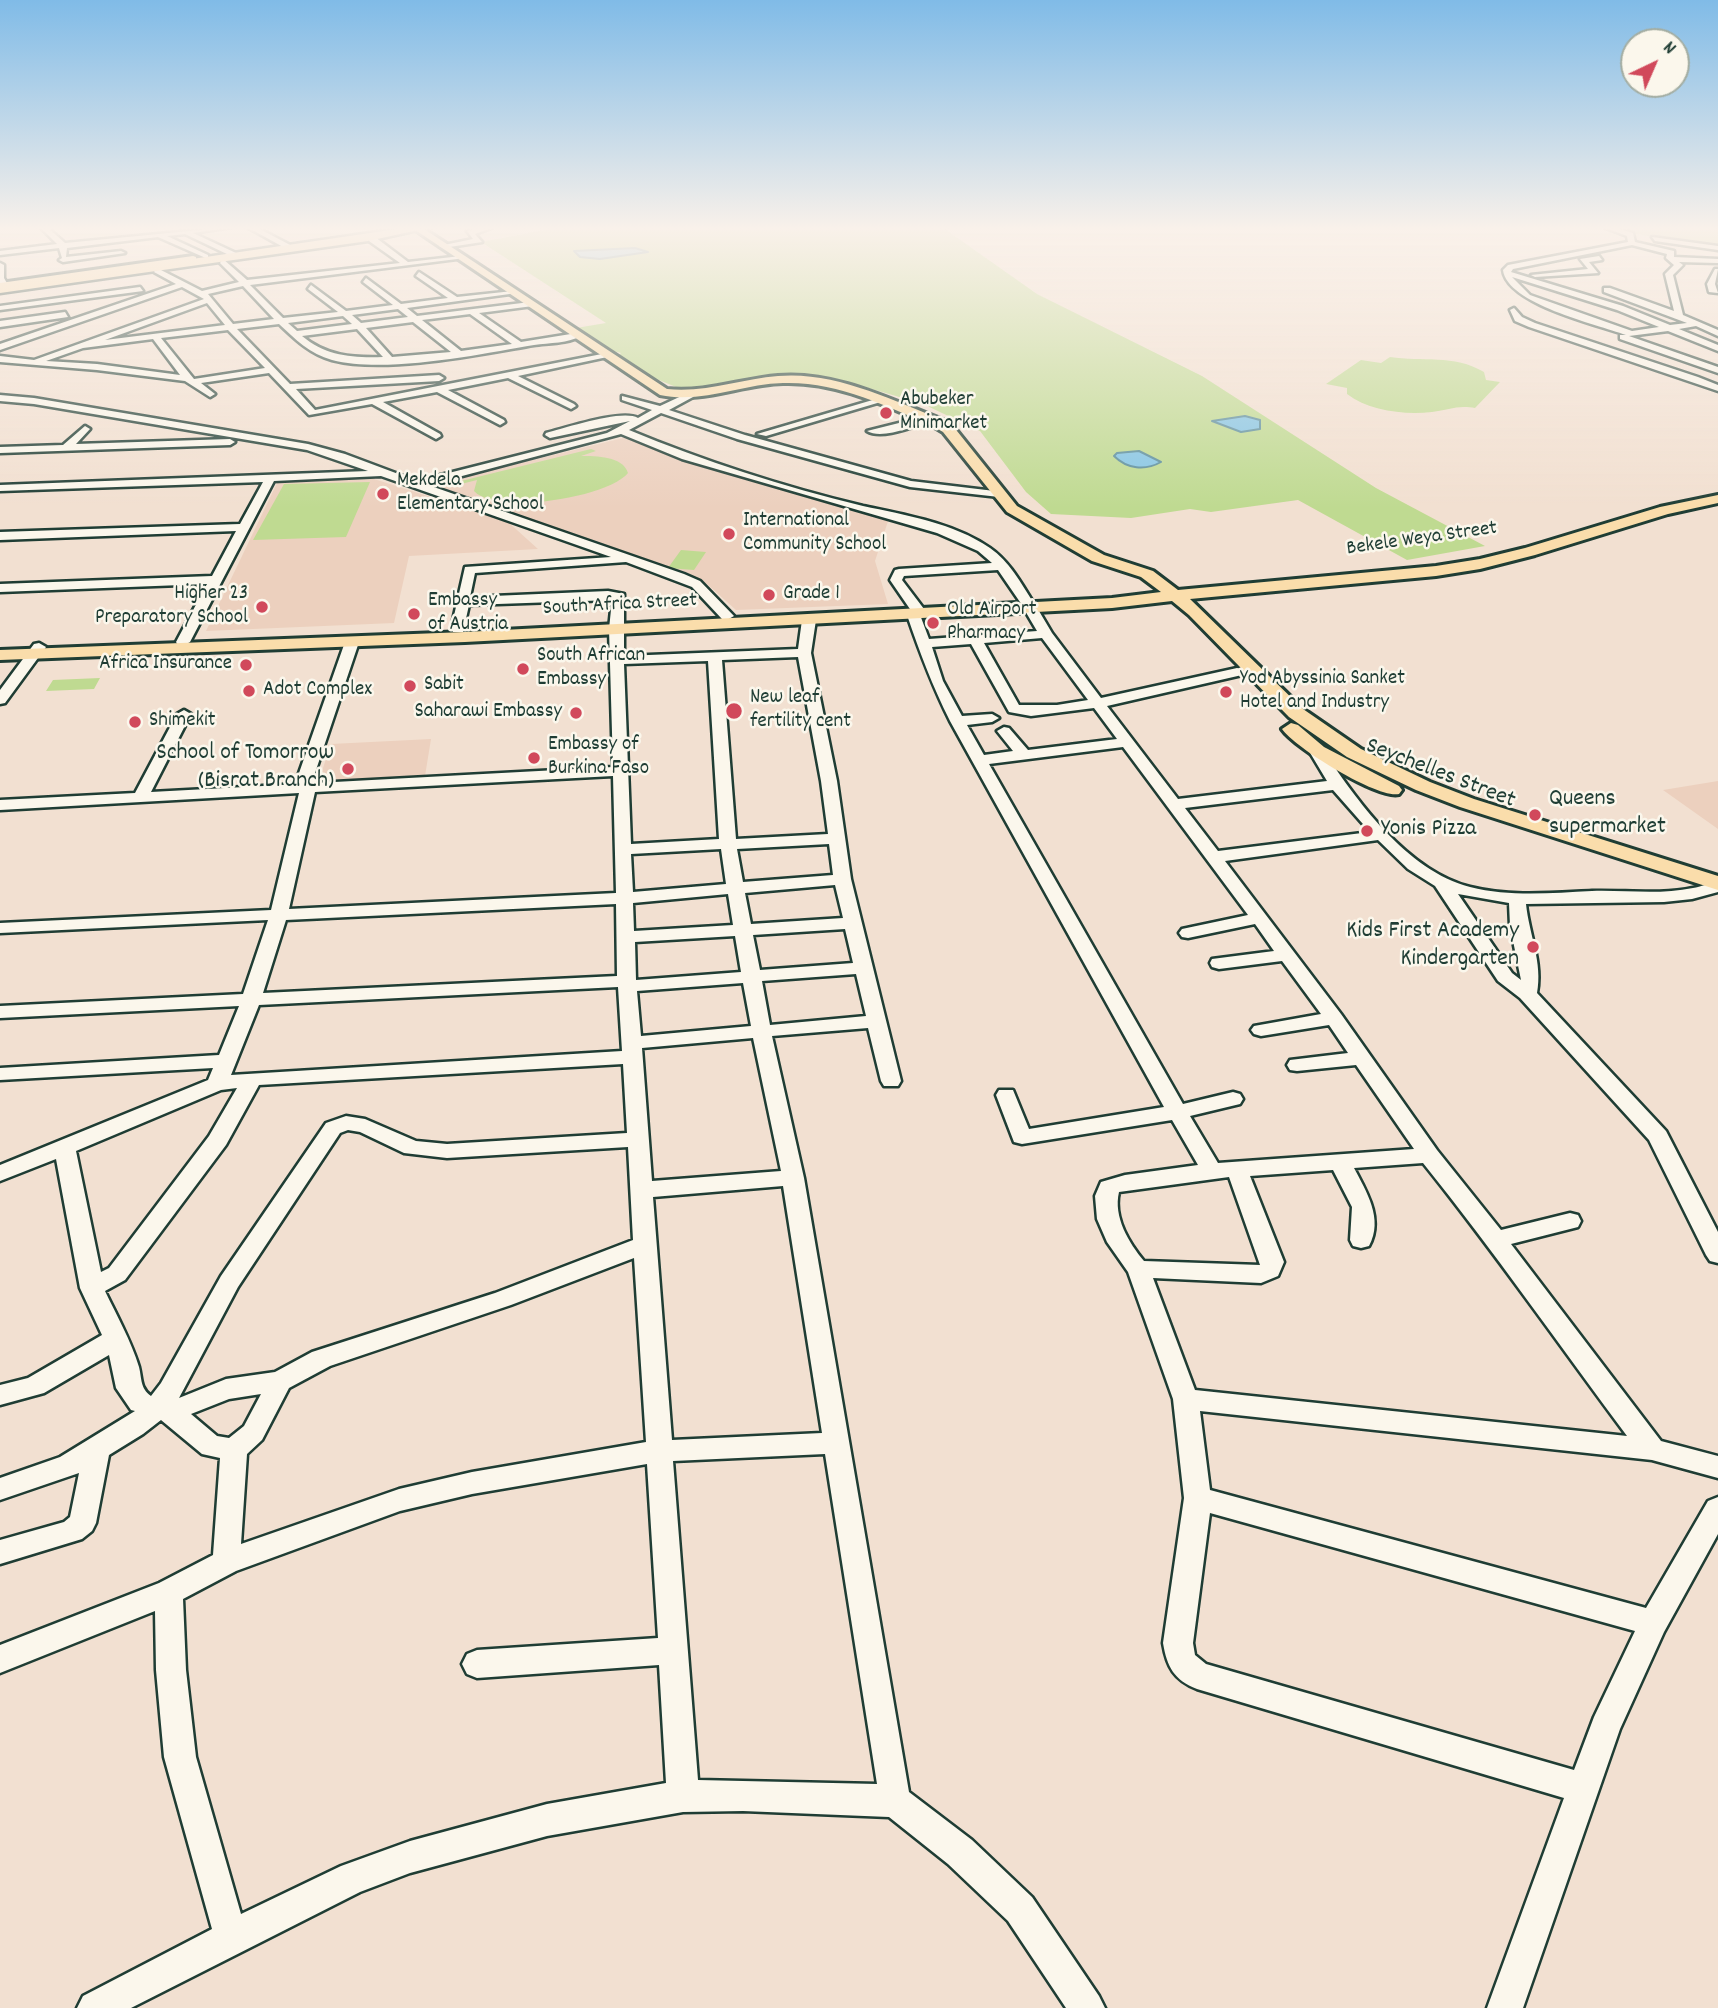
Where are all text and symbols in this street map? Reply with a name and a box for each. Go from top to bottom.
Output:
north arrow [1620,28,1690,98]
text: N [1656,36,1681,62]
place label: Abubeker Minimarket [900,388,987,438]
marker: Abubeker Minimarket [878,405,894,421]
place label: Mekdela Elementary School [397,469,544,519]
marker: Mekdela Elementary School [375,486,391,502]
place label: International Community School [743,509,886,559]
street label: Bekele Weya Street [1345,517,1499,563]
marker: International Community School [721,526,737,542]
place label: Higher 23 Preparatory School [95,582,248,632]
place label: Grade 1 [783,582,840,608]
marker: Grade 1 [761,587,777,603]
place label: Embassy of Austria [428,589,508,639]
street label: South Africa Street [542,589,698,623]
place label: Old Airport Pharmacy [947,598,1036,648]
marker: Higher 23 Preparatory School [254,599,270,615]
marker: Embassy of Austria [406,606,422,622]
marker: Old Airport Pharmacy [925,615,941,631]
place label: South African Embassy [537,644,645,694]
place label: Africa Insurance [99,652,232,678]
marker: Africa Insurance [238,657,254,673]
marker: South African Embassy [515,661,531,677]
place label: Yod Abyssinia Sanket Hotel and Industry [1240,667,1405,717]
place label: Sabit [424,673,464,699]
place label: Adot Complex [263,678,372,704]
marker: Sabit [402,678,418,694]
marker: Adot Complex [241,683,257,699]
marker: Yod Abyssinia Sanket Hotel and Industry [1218,684,1234,700]
place label: New leaf fertility cent [750,686,851,736]
place label: Saharawi Embassy [415,700,562,726]
marker: New leaf fertility cent [724,701,744,721]
marker: Saharawi Embassy [568,705,584,721]
place label: Shimekit [149,709,216,735]
marker: Shimekit [127,714,143,730]
place label: Embassy of Burkina Faso [548,733,649,783]
street label: Seychelles Street [1361,733,1519,817]
place label: School of Tomorrow (Bisrat Branch) [156,741,334,797]
marker: Embassy of Burkina Faso [526,750,542,766]
marker: School of Tomorrow (Bisrat Branch) [340,761,356,777]
place label: Queens supermarket [1549,787,1666,843]
marker: Queens supermarket [1527,807,1543,823]
place label: Yonis Pizza [1381,817,1476,845]
marker: Yonis Pizza [1359,823,1375,839]
place label: Kids First Academy Kindergarten [1346,919,1519,975]
marker: Kids First Academy Kindergarten [1525,939,1541,955]

